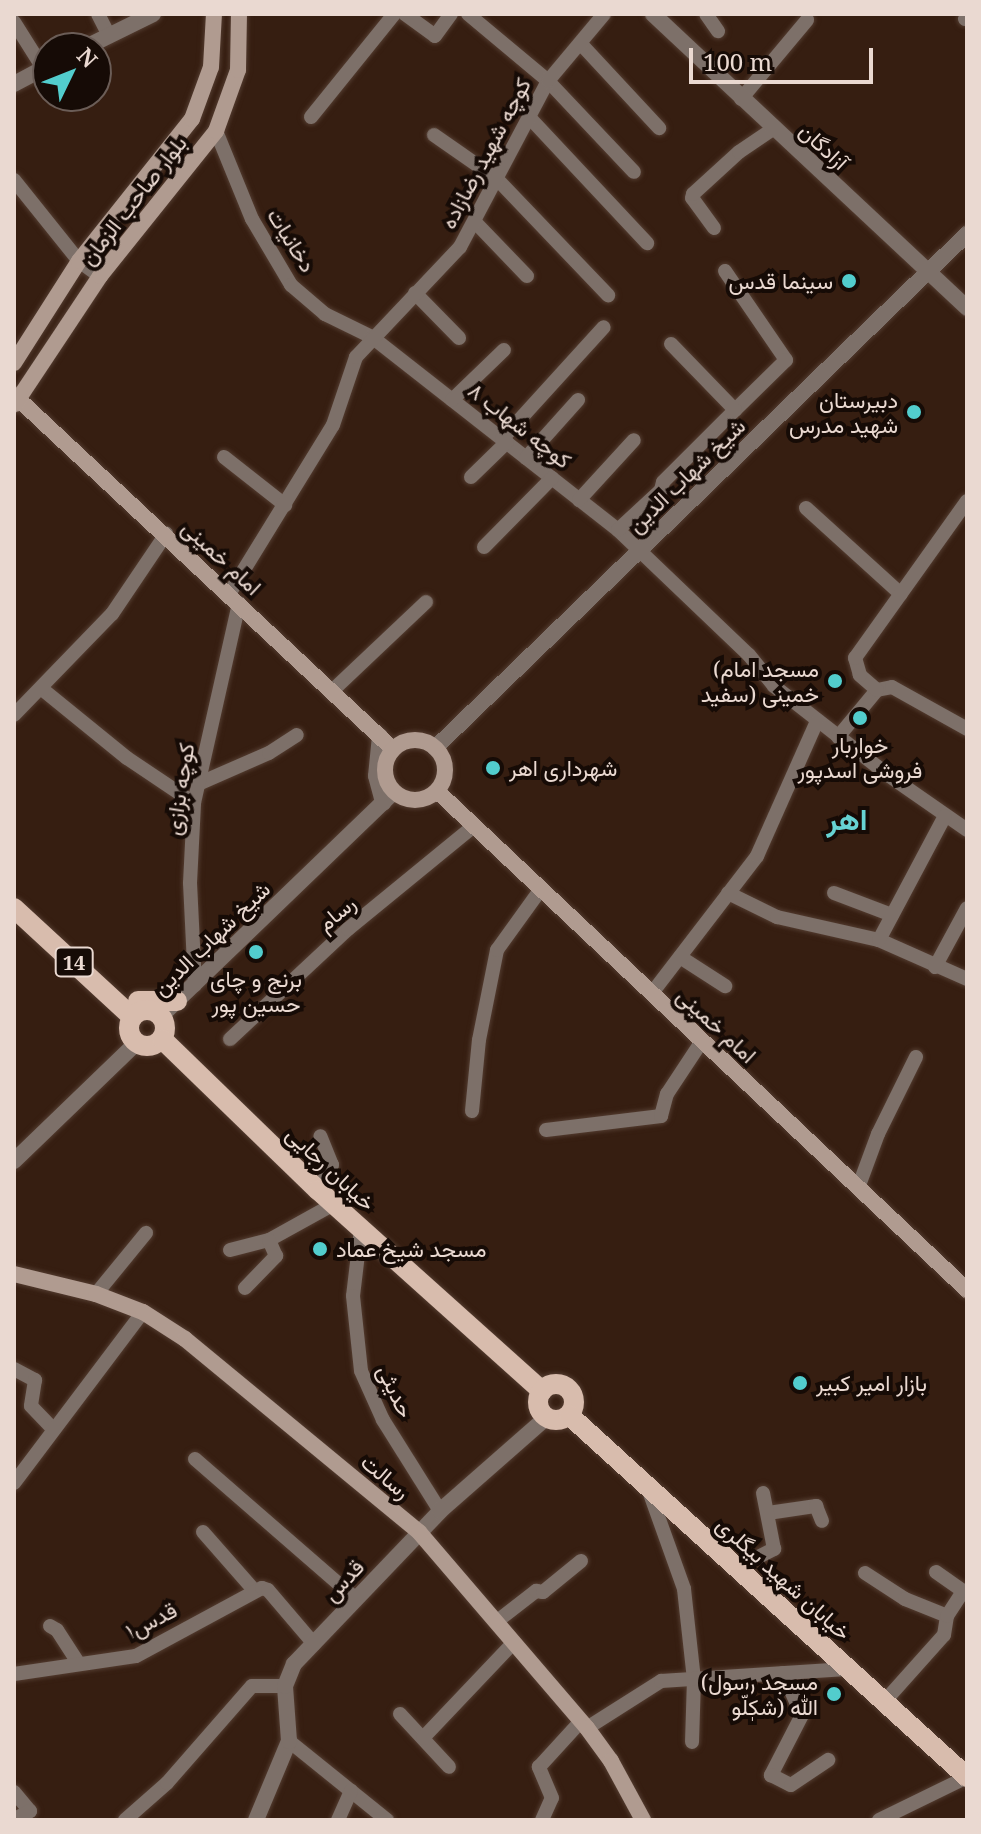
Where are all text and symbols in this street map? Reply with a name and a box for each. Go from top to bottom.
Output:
north arrow [32,32,112,112]
scale bar [693,32,877,82]
text: N [71,40,105,74]
text: 100 m [703,45,772,78]
street label: کوچه شهید رضازاده [434,73,536,233]
street label: آزادگان [794,117,854,175]
street label: بلوار صاحب الزمان [74,130,192,270]
street label: دخانیات [262,203,322,277]
place label: سینما قدس [728,268,833,294]
marker: سینما قدس [840,272,858,290]
street label: کوچه شهاب ۸ [463,377,577,473]
place label: دبیرستان شهید مدرس [789,386,898,438]
marker: دبیرستان شهید مدرس [905,403,923,421]
street label: شیخ شهاب الدین [622,412,750,538]
street label: امام خمینی [177,514,267,600]
place label: (مسجد امام خمینی (سفید [701,655,819,706]
marker: (مسجد امام خمینی (سفید [826,672,844,690]
marker: خواربار فروشی اسدپور [851,709,869,727]
place label: خواربار فروشی اسدپور [798,731,922,782]
street label: کوچه بزازی [159,741,199,837]
place label: شهرداری اهر [509,755,617,781]
marker: شهرداری اهر [484,759,502,777]
district label: اهر [827,801,867,837]
street label: شیخ شهاب الدین [147,875,275,1001]
street label: رسام [311,889,361,937]
marker: برنج و چای حسین پور [247,943,265,961]
road number: 14 [54,946,94,978]
place label: برنج و چای حسین پور [210,965,302,1016]
street label: امام خمینی [672,982,762,1068]
street label: خیابان رجایی [281,1120,381,1216]
place label: مسجد شیخ عماد [336,1236,486,1262]
marker: مسجد شیخ عماد [311,1240,329,1258]
street label: حدیثی [372,1360,420,1422]
place label: بازار امیر کبیر [816,1370,927,1396]
marker: بازار امیر کبیر [791,1374,809,1392]
street label: رسالت [356,1448,416,1504]
street label: خیابان شهید بیگلری [711,1511,857,1645]
street label: قدس [317,1554,369,1606]
street label: قدس۱ [121,1596,181,1644]
place label: (مسجد رسول الله (شکٖلّو [701,1668,818,1720]
marker: (مسجد رسول الله (شکٖلّو [825,1685,843,1703]

